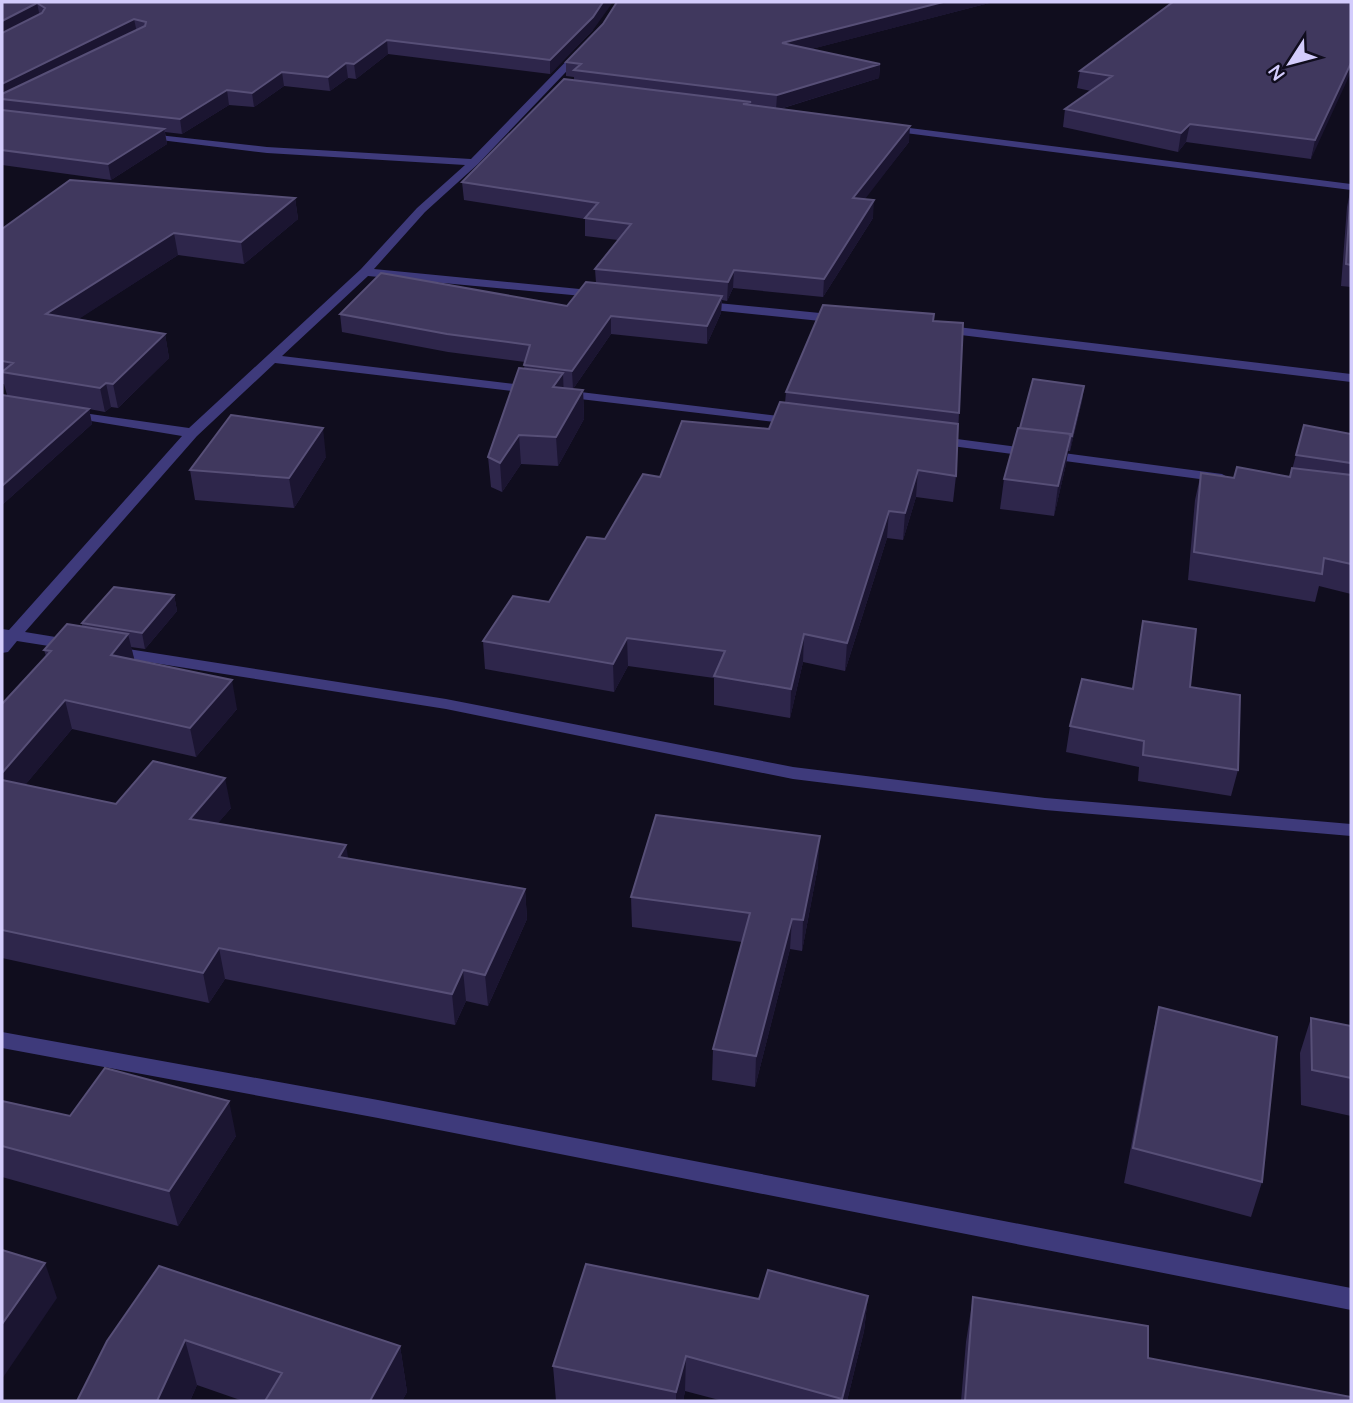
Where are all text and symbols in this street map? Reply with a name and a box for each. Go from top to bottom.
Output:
north arrow [1255,28,1325,98]
text: N [1262,60,1290,86]

